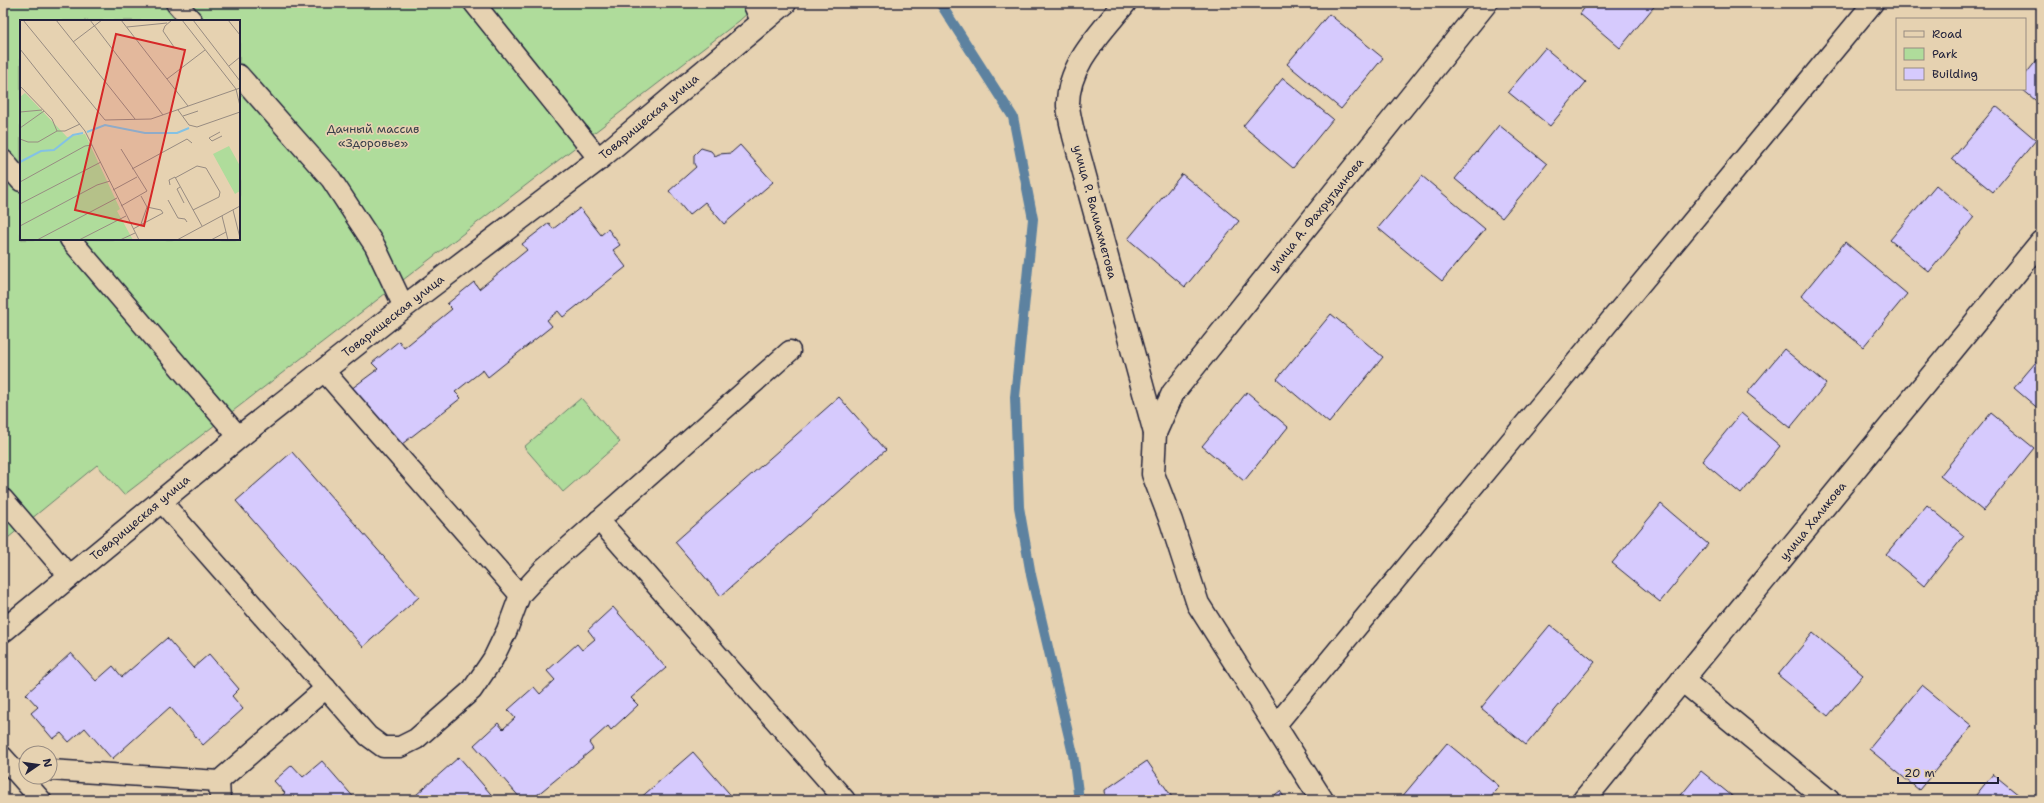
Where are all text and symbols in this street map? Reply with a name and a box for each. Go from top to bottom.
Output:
legend [1896,18,2026,90]
inset map [20,20,240,240]
text: Road [1932,26,1963,42]
text: Park [1932,46,1958,62]
text: Building [1932,66,1978,82]
street label: Товарищеская улица [596,70,703,163]
park label: Дачный массив «Здоровье» [327,121,419,151]
street label: улица Р. Валиахметова [1069,143,1121,281]
street label: улица А. Фахрутдинова [1265,154,1367,275]
street label: Товарищеская улица [339,271,448,361]
street label: Товарищеская улица [87,471,194,564]
street label: улица Халикова [1776,478,1850,564]
north arrow [18,745,58,785]
text: N [39,757,56,769]
scale bar [1898,759,1998,785]
text: 20 m [1904,765,1935,781]

